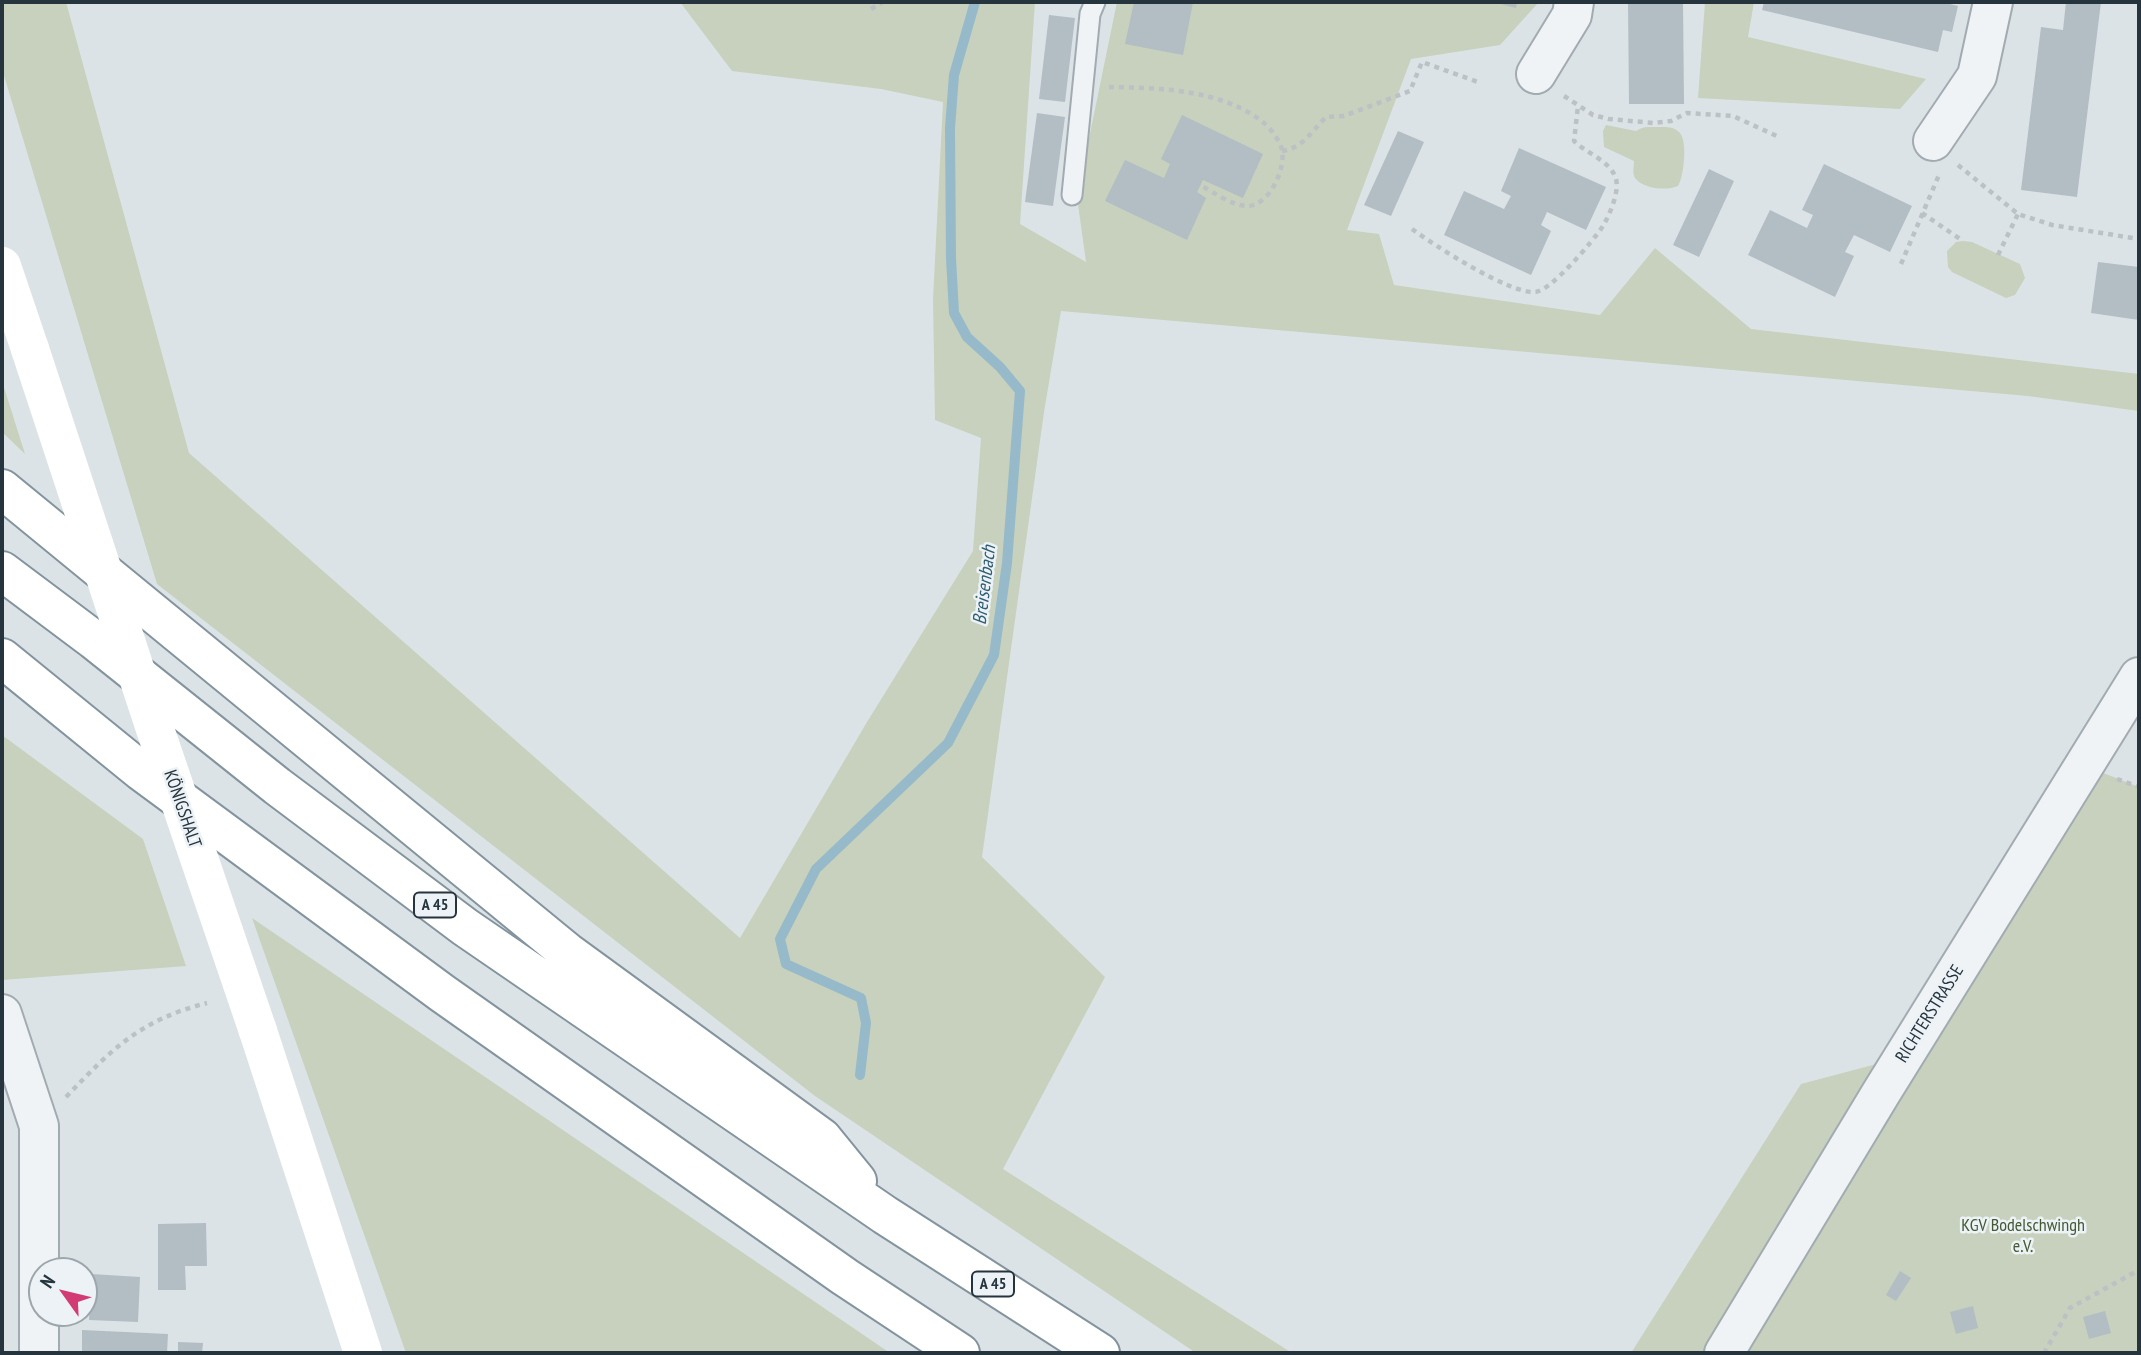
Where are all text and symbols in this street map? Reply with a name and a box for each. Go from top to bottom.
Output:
water label: Breisenbach [969,544,1001,626]
street label: KÖNIGSHALT [159,767,205,851]
road number: A 45 [414,892,456,917]
street label: RICHTERSTRASSE [1891,961,1969,1067]
park label: KGV Bodelschwingh e.V. [1961,1215,2085,1258]
north arrow [28,1257,98,1327]
text: N [34,1270,60,1292]
road number: A 45 [972,1272,1014,1296]

